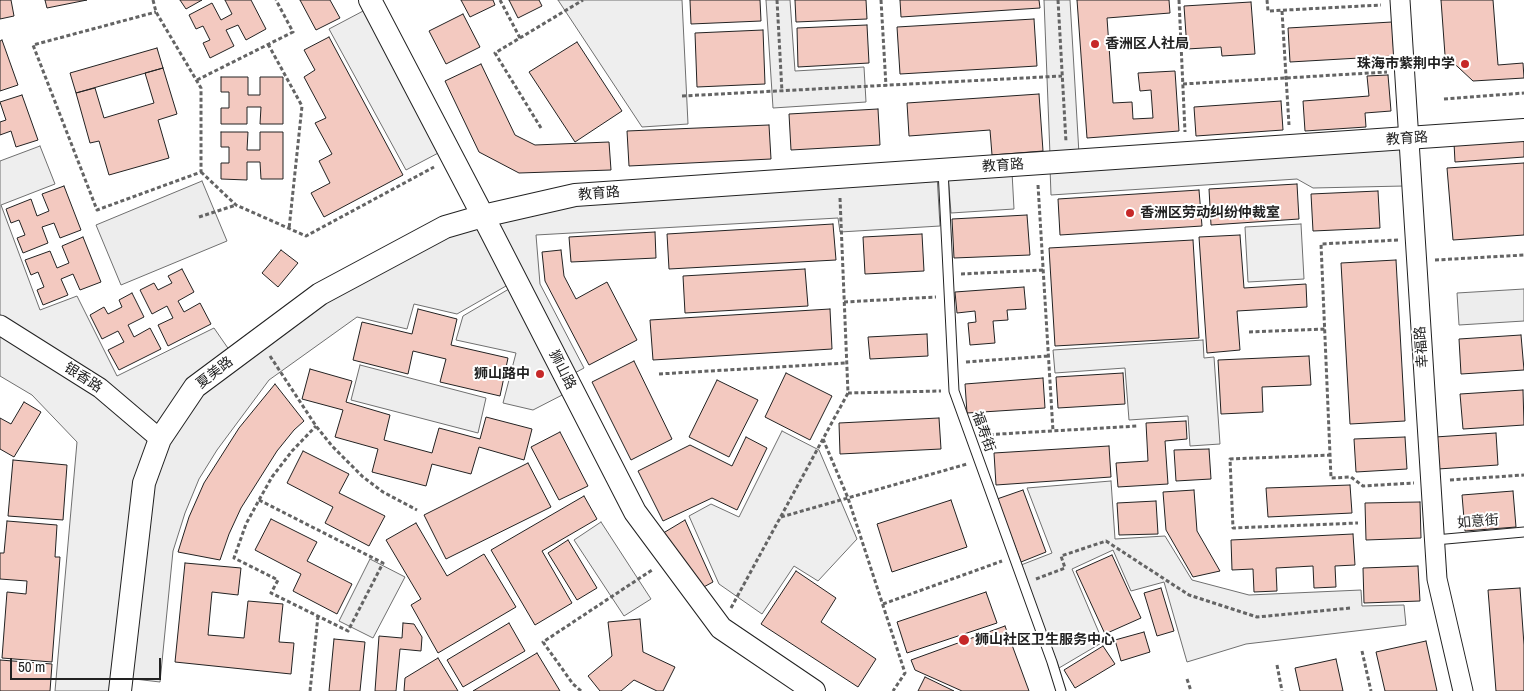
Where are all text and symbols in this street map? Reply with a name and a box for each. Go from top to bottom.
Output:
place label: 香洲区人社局 [1105,36,1189,52]
marker: 香洲区人社局 [1089,38,1101,50]
place label: 珠海市紫荆中学 [1357,56,1455,72]
marker: 珠海市紫荆中学 [1459,58,1471,70]
street label: 教育路 [1385,129,1429,149]
street label: 教育路 [981,156,1025,176]
street label: 教育路 [577,184,621,204]
place label: 香洲区劳动纠纷仲裁室 [1140,205,1280,221]
marker: 香洲区劳动纠纷仲裁室 [1124,207,1136,219]
street label: 幸福路 [1412,325,1432,369]
street label: 狮山路 [545,347,579,393]
street label: 夏美路 [193,353,237,393]
street label: 银香路 [61,360,105,396]
place label: 狮山路中 [474,366,530,382]
marker: 狮山路中 [534,368,546,380]
street label: 福寿街 [968,409,998,455]
street label: 如意街 [1456,512,1500,532]
place label: 狮山社区卫生服务中心 [975,632,1115,648]
marker: 狮山社区卫生服务中心 [957,633,971,647]
scale bar [12,648,164,680]
text: 50 m [18,656,45,677]

